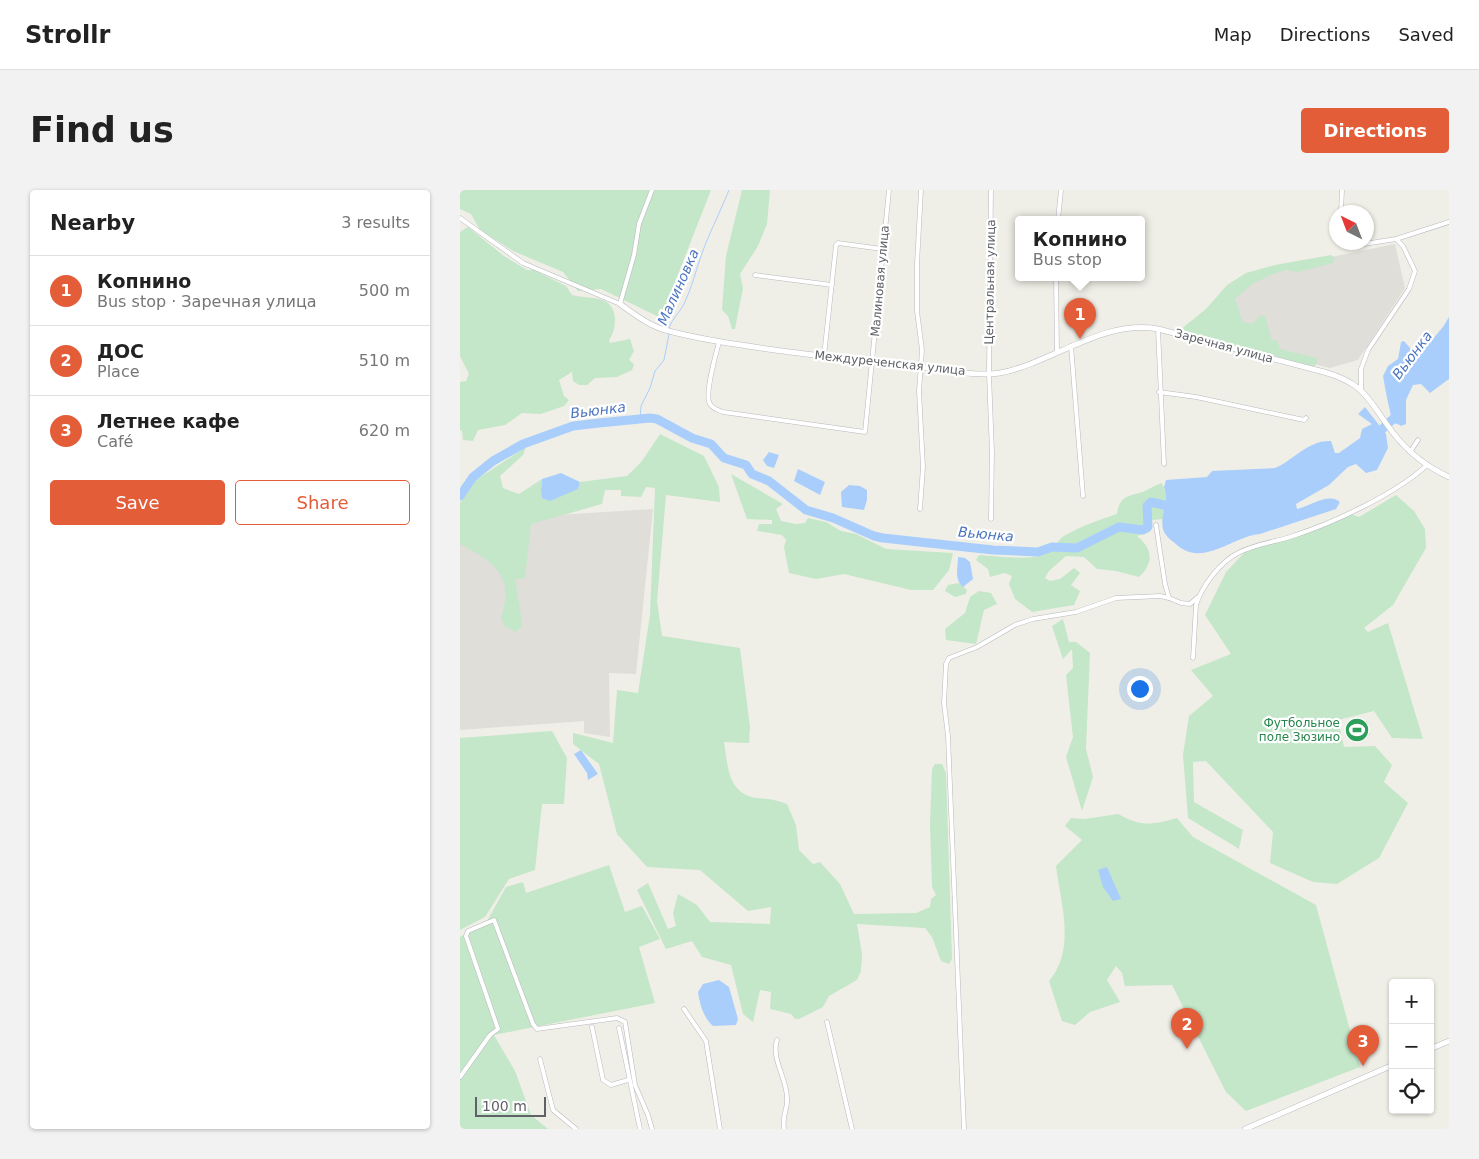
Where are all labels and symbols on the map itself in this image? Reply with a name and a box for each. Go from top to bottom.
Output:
north arrow [1329,205,1374,250]
street label: Центральная улица [982,219,998,345]
street label: Малиновая улица [868,225,892,337]
water label: Малиновка [654,246,702,328]
pin: 1 [1064,298,1096,339]
street label: Заречная улица [1173,326,1275,366]
water label: Вьюнка [1389,328,1435,382]
street label: Междуреченская улица [814,348,966,378]
water label: Вьюнка [569,399,627,421]
water label: Вьюнка [957,524,1015,544]
your location [1127,676,1153,702]
place label: Футбольное поле Зюзино [1259,716,1340,744]
sports icon: Футбольное поле Зюзино [1344,717,1370,743]
pin: 2 [1171,1008,1203,1049]
pin: 3 [1347,1025,1379,1066]
scale bar [475,1094,546,1117]

